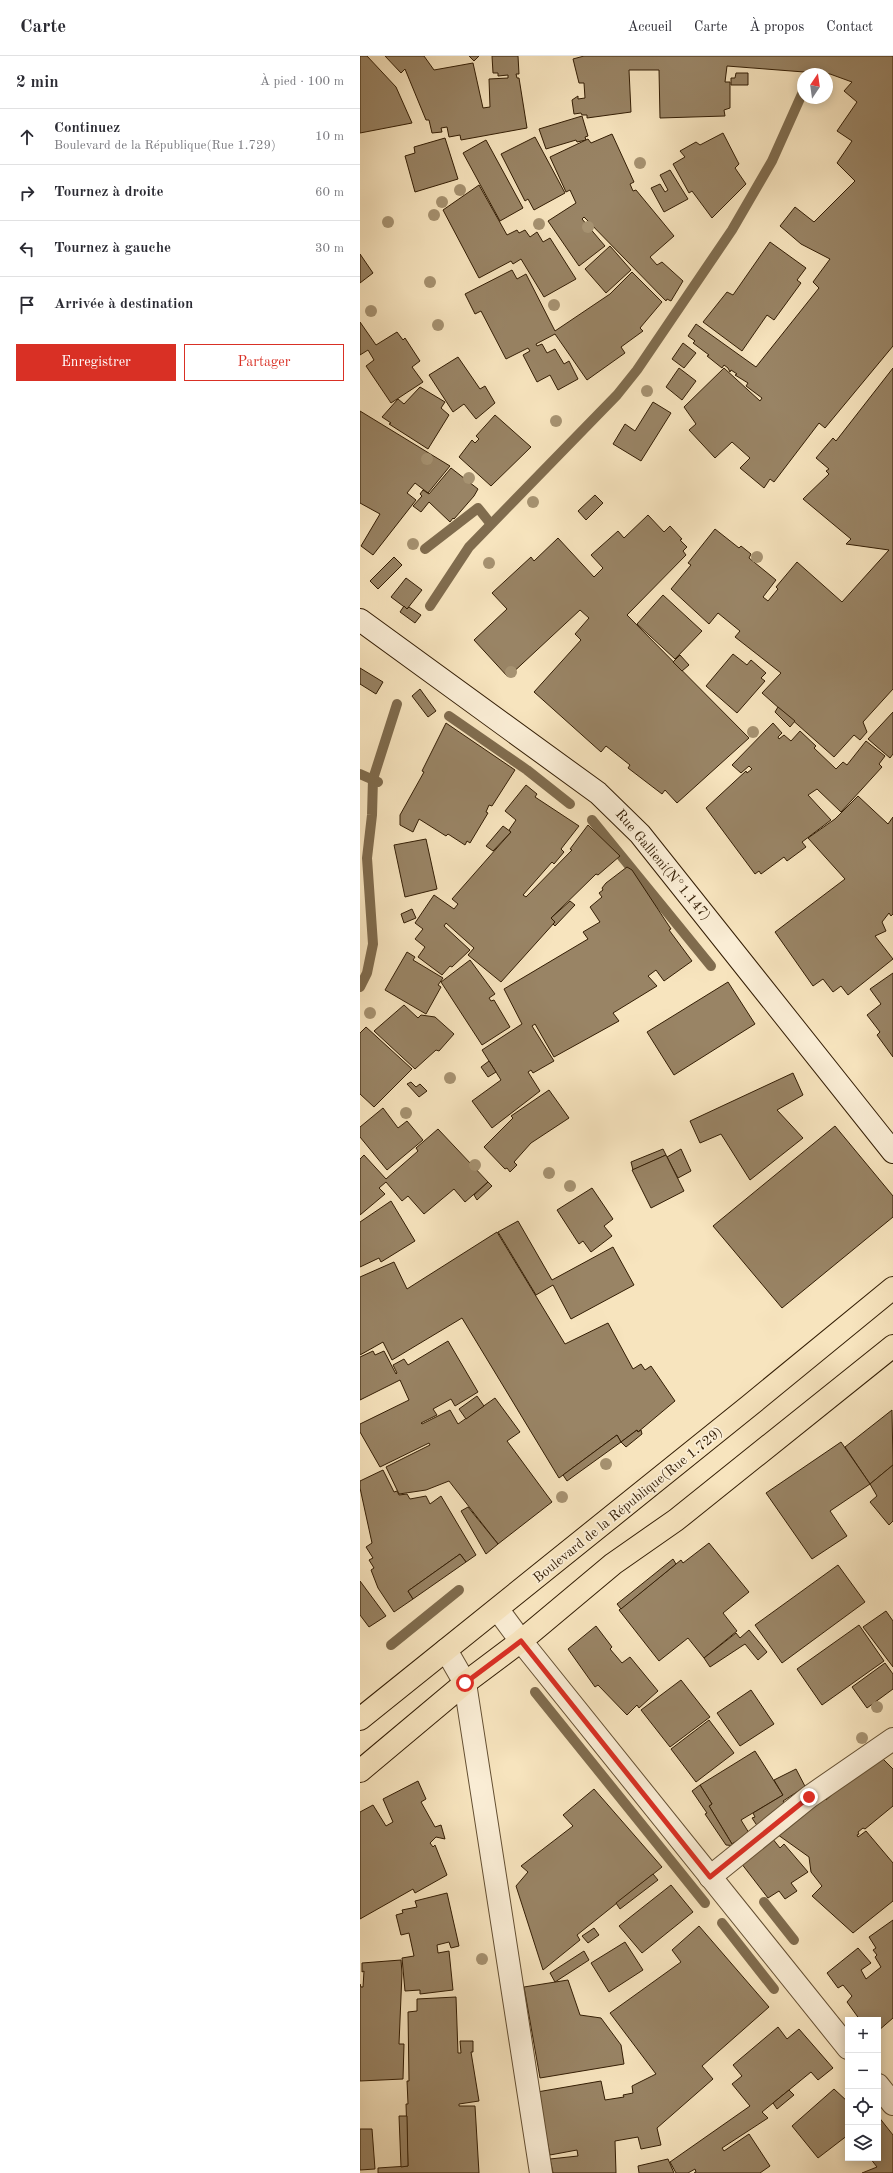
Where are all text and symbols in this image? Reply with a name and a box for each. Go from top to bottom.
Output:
text: Carte [20,18,66,37]
text: Accueil [628,20,672,34]
text: Carte [694,20,727,34]
text: À propos [749,20,804,34]
text: Contact [826,20,873,34]
north arrow [797,68,833,104]
text: 2 min [16,74,59,91]
text: À pied · 100 m [260,75,344,88]
text: Continuez [54,121,120,136]
icon: ahead [16,126,38,148]
text: 10 m [315,130,344,143]
text: Boulevard de la République(Rue 1.729) [54,139,276,152]
icon: right [16,182,38,204]
text: Tournez à droite [54,185,164,200]
text: 60 m [315,186,344,199]
icon: left [16,238,38,260]
text: Tournez à gauche [54,241,171,256]
text: 30 m [315,242,344,255]
icon: arrive [16,294,38,316]
text: Arrivée à destination [54,297,193,312]
button: Enregistrer [16,344,176,381]
button: Partager [184,344,344,381]
street label: Rue Gallieni(N°1.147) [613,807,713,923]
street label: Boulevard de la République(Rue 1.729) [531,1424,725,1586]
route start [456,1674,474,1692]
route end [800,1788,818,1806]
map controls [845,2017,881,2161]
button: + [845,2017,881,2053]
button: − [845,2053,881,2089]
button: locate [845,2089,881,2125]
button: layers [845,2125,881,2161]

